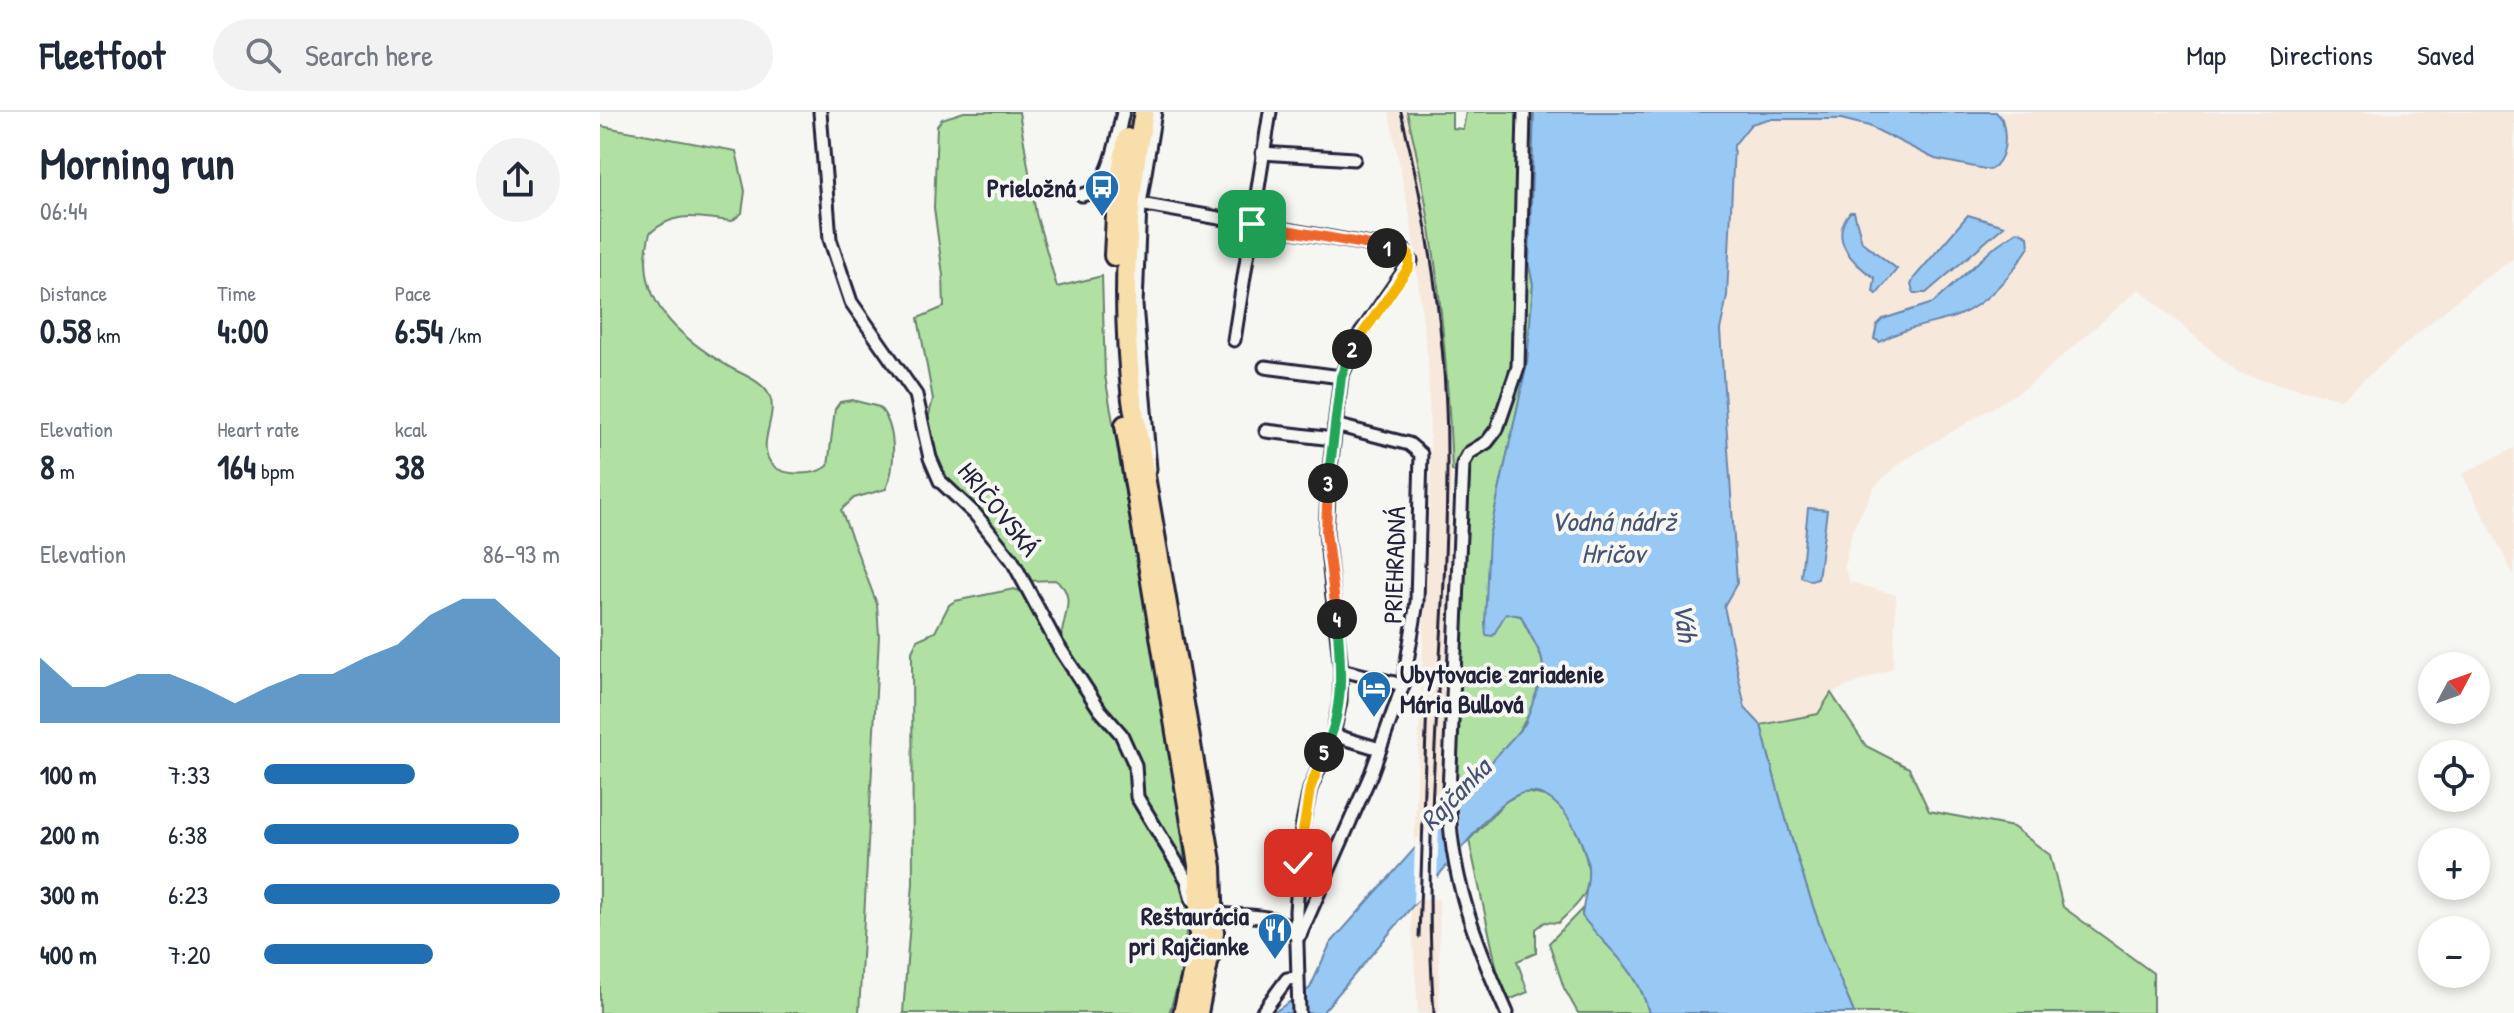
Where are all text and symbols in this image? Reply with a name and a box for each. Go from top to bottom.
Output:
search box [213,19,773,91]
text: Fleetfoot [40,29,165,81]
icon: search [241,33,285,77]
text: Search here [305,35,433,75]
text: Map [2186,36,2226,74]
text: Directions [2270,36,2373,74]
text: Saved [2417,36,2474,74]
text: Morning run [40,133,235,193]
button: share [476,138,560,222]
bus stop icon: Prieložná [1083,168,1121,218]
place label: Prieložná [987,170,1077,205]
pin [1218,190,1286,258]
text: 06:44 [40,193,88,228]
icon: arrive [1230,202,1274,246]
pin: 1 [1367,228,1407,268]
text: 1 [1383,233,1391,263]
text: Distance [40,278,107,308]
text: Time [217,278,256,308]
text: Pace [395,278,431,308]
text: 0.58 [40,308,92,354]
text: 4:00 [217,308,268,354]
text: 6:54 [395,308,443,354]
text: km [92,320,121,350]
text: /km [443,320,482,350]
pin: 2 [1332,329,1372,369]
text: 2 [1347,334,1357,364]
text: Elevation [40,414,113,444]
text: Heart rate [217,414,300,444]
text: kcal [395,414,427,444]
text: 8 [40,444,55,490]
text: 164 [217,444,256,490]
text: 38 [395,444,425,490]
street label: HRIČOVSKÁ [950,455,1048,564]
text: m [55,456,75,486]
text: bpm [256,456,295,486]
pin: 3 [1308,463,1348,503]
text: 3 [1323,468,1333,498]
water label: Vodná nádrž Hričov [1550,502,1678,572]
street label: PRIEHRADNÁ [1374,505,1414,624]
text: Elevation [40,536,126,571]
text: 86–93 m [483,536,560,571]
pin: 4 [1317,599,1357,639]
water label: Váh [1665,601,1707,646]
text: 4 [1333,604,1341,634]
north arrow [2418,652,2490,724]
map controls [2418,652,2490,988]
place label: Ubytovacie zariadenie Mária Bullová [1400,656,1605,721]
hotel icon: Ubytovacie zariadenie Mária Bullová [1355,669,1393,719]
pin: 5 [1304,732,1344,772]
text: 5 [1319,737,1329,767]
button: locate [2418,740,2490,812]
water label: Rajčanka [1411,747,1501,839]
text: 100 m [40,757,96,792]
text: 7:33 [168,757,210,792]
text: 200 m [40,817,99,852]
text: 6:38 [168,817,207,852]
button: + [2418,828,2490,900]
pin [1264,829,1332,897]
icon: check [1276,841,1320,885]
text: 300 m [40,877,99,912]
text: 6:23 [168,877,208,912]
place label: Reštaurácia pri Rajčianke [1129,898,1250,964]
restaurant icon: Reštaurácia pri Rajčianke [1256,911,1294,961]
button: − [2418,916,2490,988]
text: 400 m [40,937,97,972]
text: 7:20 [168,937,211,972]

